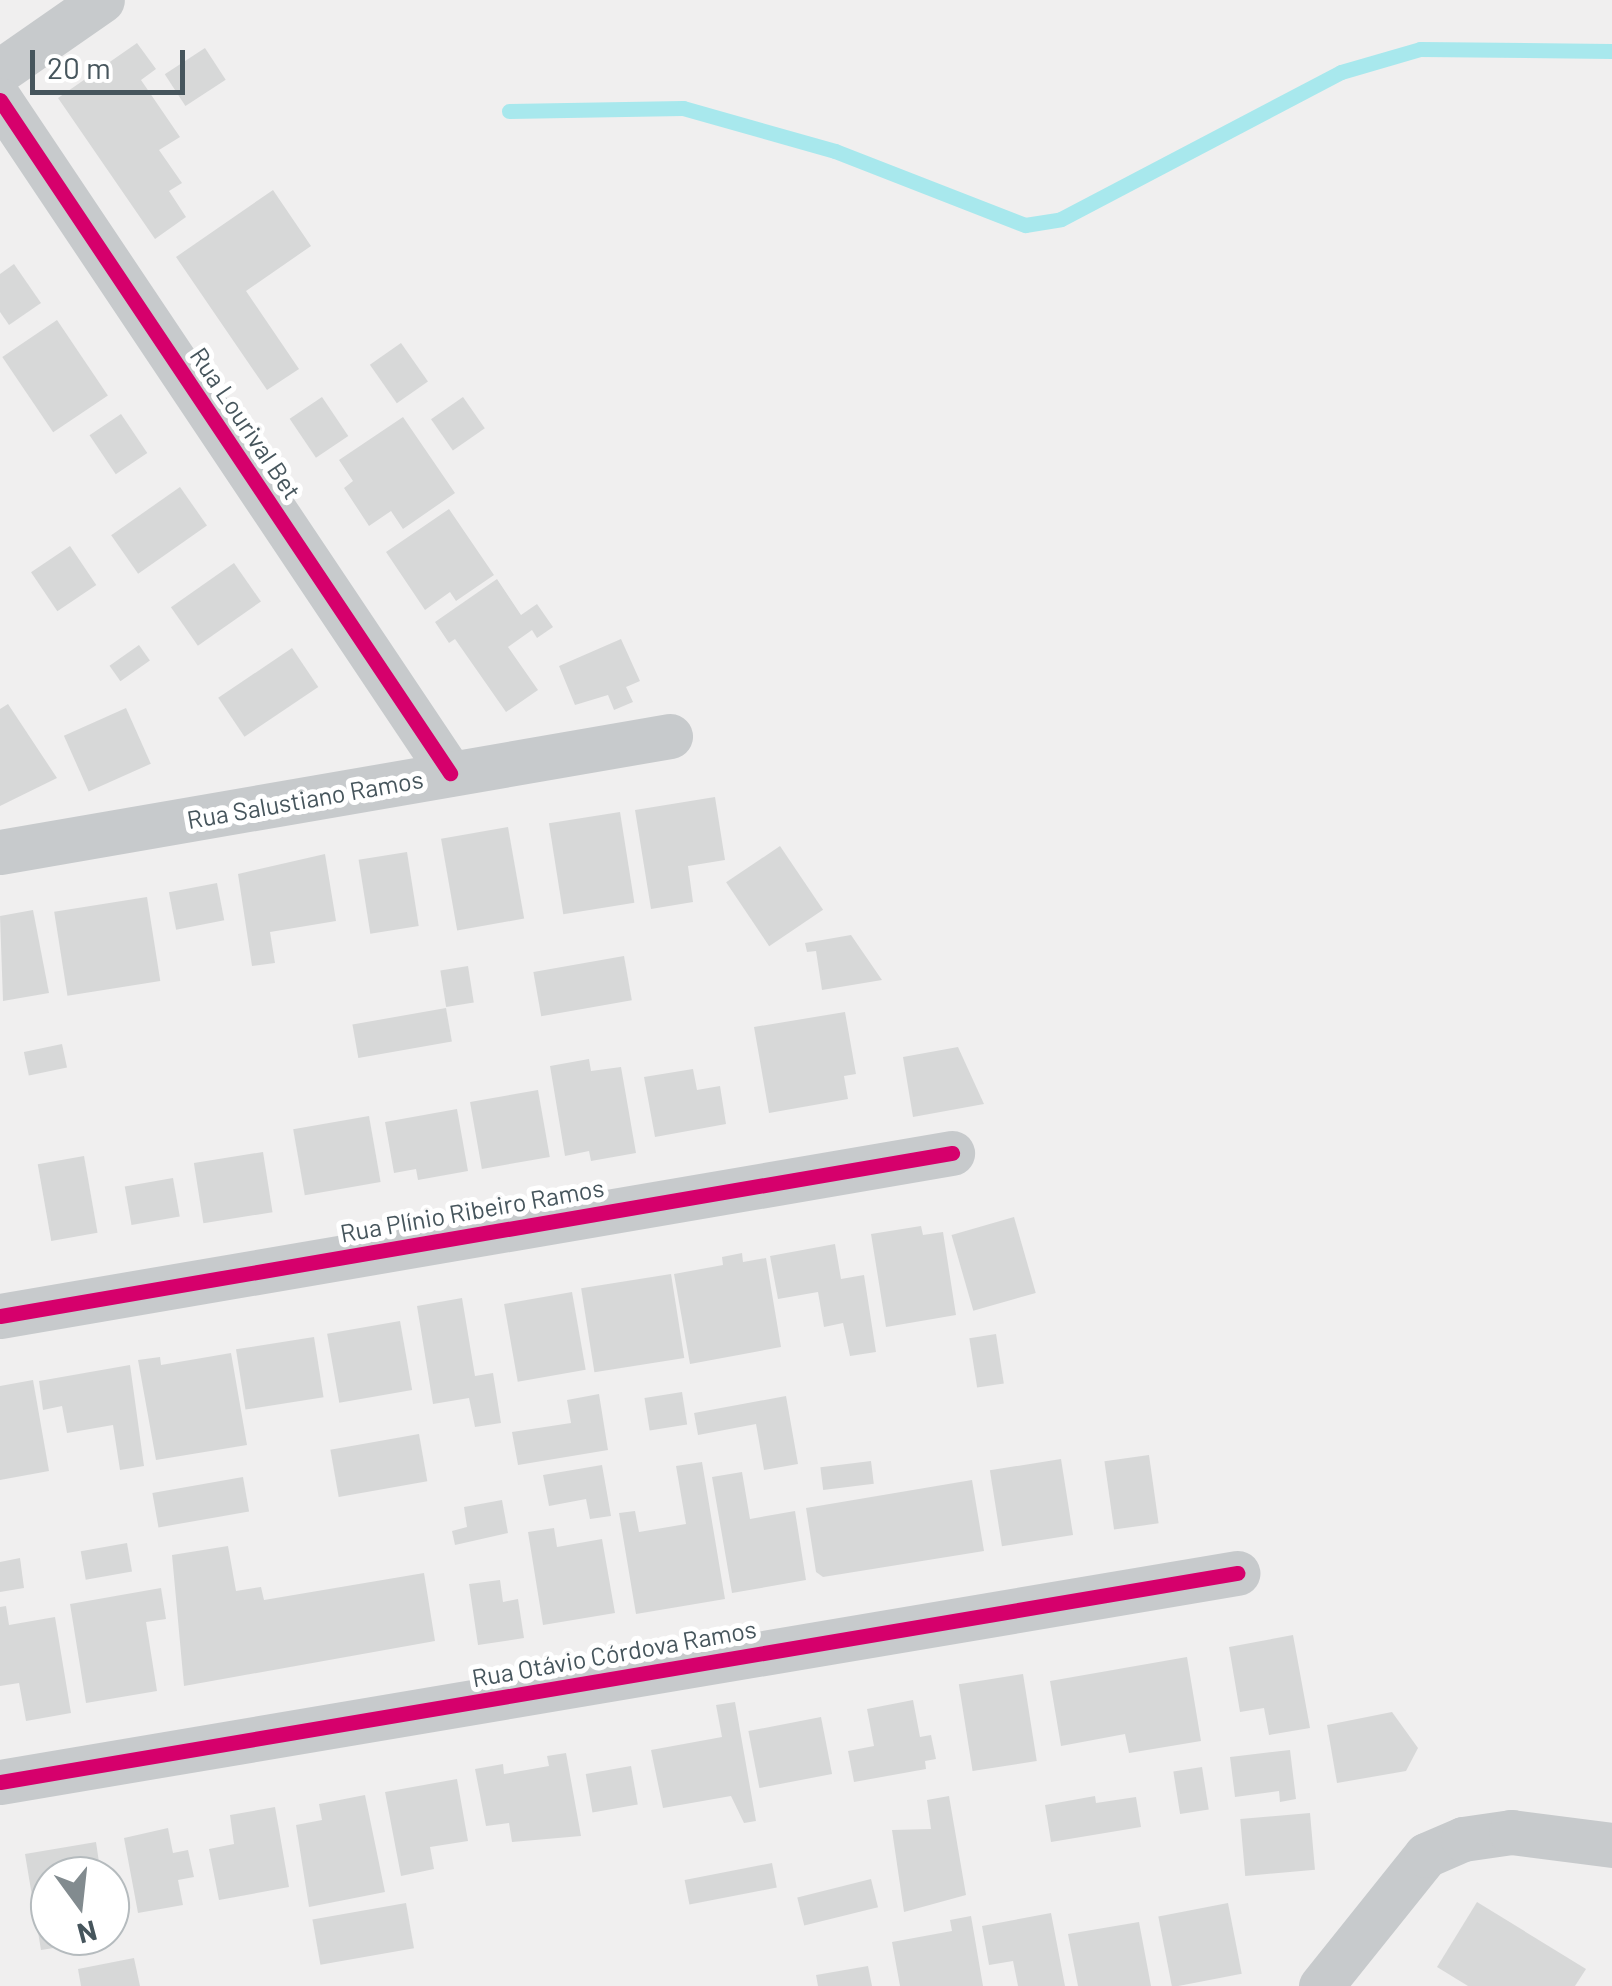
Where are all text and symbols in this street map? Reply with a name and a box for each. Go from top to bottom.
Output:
scale bar [35,30,190,92]
text: 20 m [47,49,111,85]
street label: Rua Lourival Bet [184,342,308,504]
street label: Rua Salustiano Ramos [185,763,425,835]
street label: Rua Plínio Ribeiro Ramos [338,1172,606,1248]
street label: Rua Otávio Córdova Ramos [469,1613,759,1693]
north arrow [30,1856,130,1956]
text: N [74,1914,101,1952]

